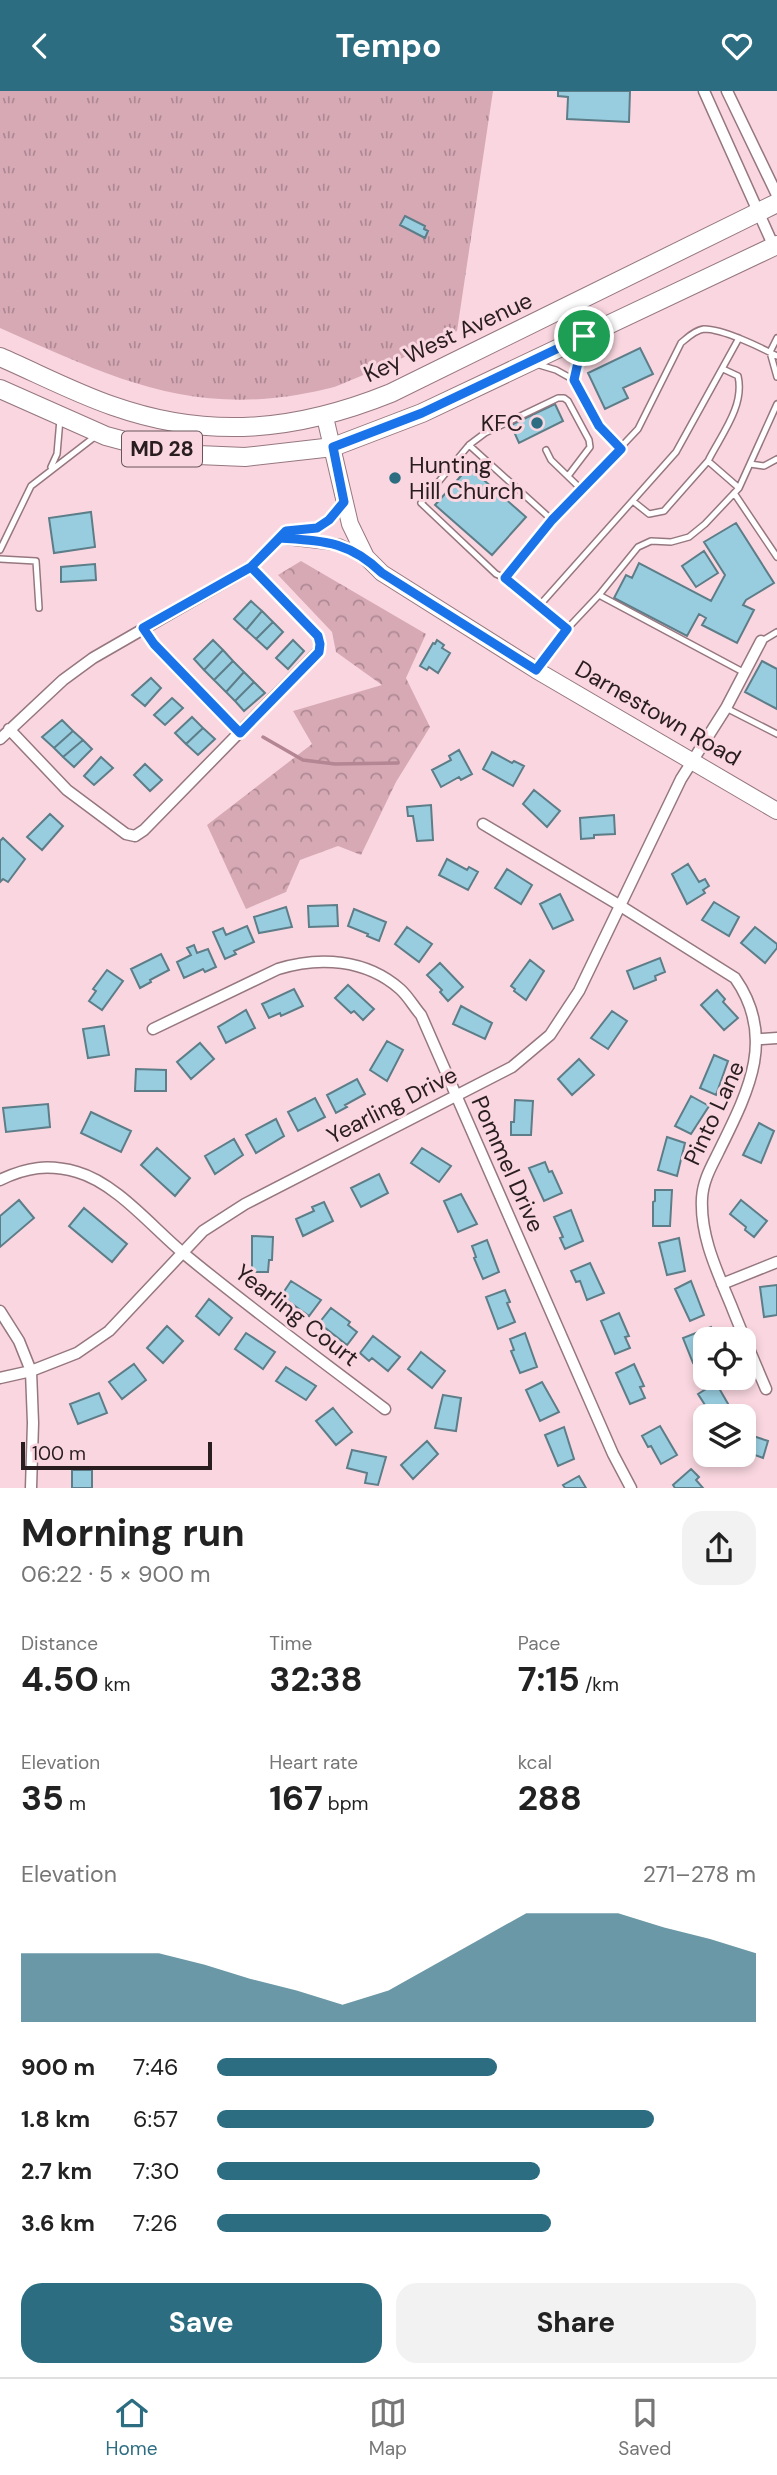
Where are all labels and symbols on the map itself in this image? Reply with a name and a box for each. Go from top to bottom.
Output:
street label: Key West Avenue [359,285,537,389]
pin [554,306,614,366]
place label: KFC [481,408,523,438]
marker: KFC [529,415,545,431]
road number: MD 28 [122,431,202,467]
place label: Hunting Hill Church [409,450,524,506]
marker: Hunting Hill Church [387,470,403,486]
street label: Darnestown Road [570,653,746,773]
street label: Pinto Lane [677,1056,751,1170]
street label: Yearling Drive [322,1059,462,1151]
street label: Pommel Drive [465,1091,551,1237]
street label: Yearling Court [229,1257,365,1373]
scale bar [21,1439,212,1471]

